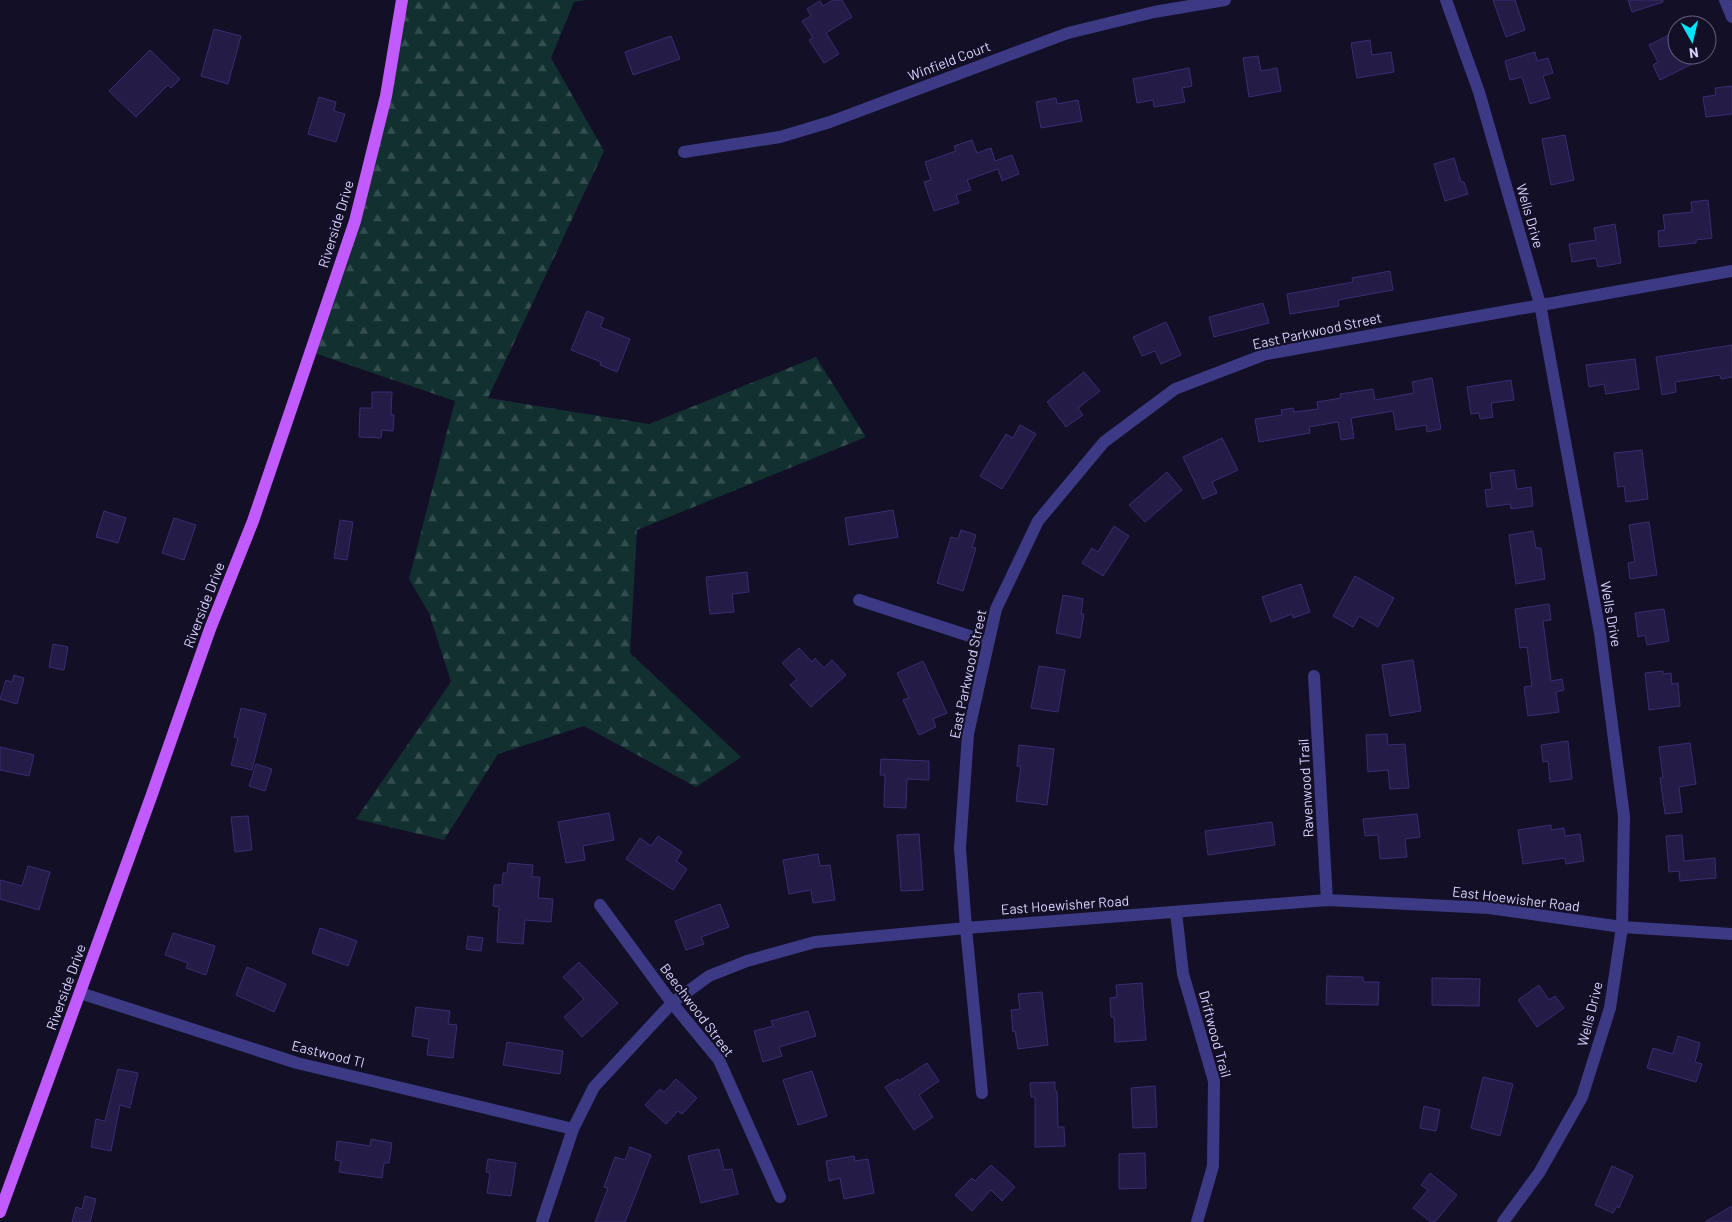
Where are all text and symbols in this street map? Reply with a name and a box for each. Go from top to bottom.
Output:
north arrow [1667,15,1717,65]
street label: Winfield Court [905,37,993,84]
text: N [1688,44,1700,62]
street label: Riverside Drive [314,178,357,270]
street label: Wells Drive [1513,182,1548,250]
street label: East Parkwood Street [1251,309,1383,352]
street label: Riverside Drive [179,560,228,650]
street label: Wells Drive [1597,580,1626,648]
street label: East Parkwood Street [946,608,989,740]
street label: Ravenwood Trail [1294,738,1317,838]
street label: East Hoewisher Road [1451,882,1581,915]
street label: East Hoewisher Road [1000,892,1130,917]
street label: Riverside Drive [42,941,89,1032]
street label: Beechwood Street [657,960,738,1060]
street label: Wells Drive [1573,980,1606,1048]
street label: Driftwood Trail [1196,989,1235,1079]
street label: Eastwood Tl [290,1036,366,1071]

